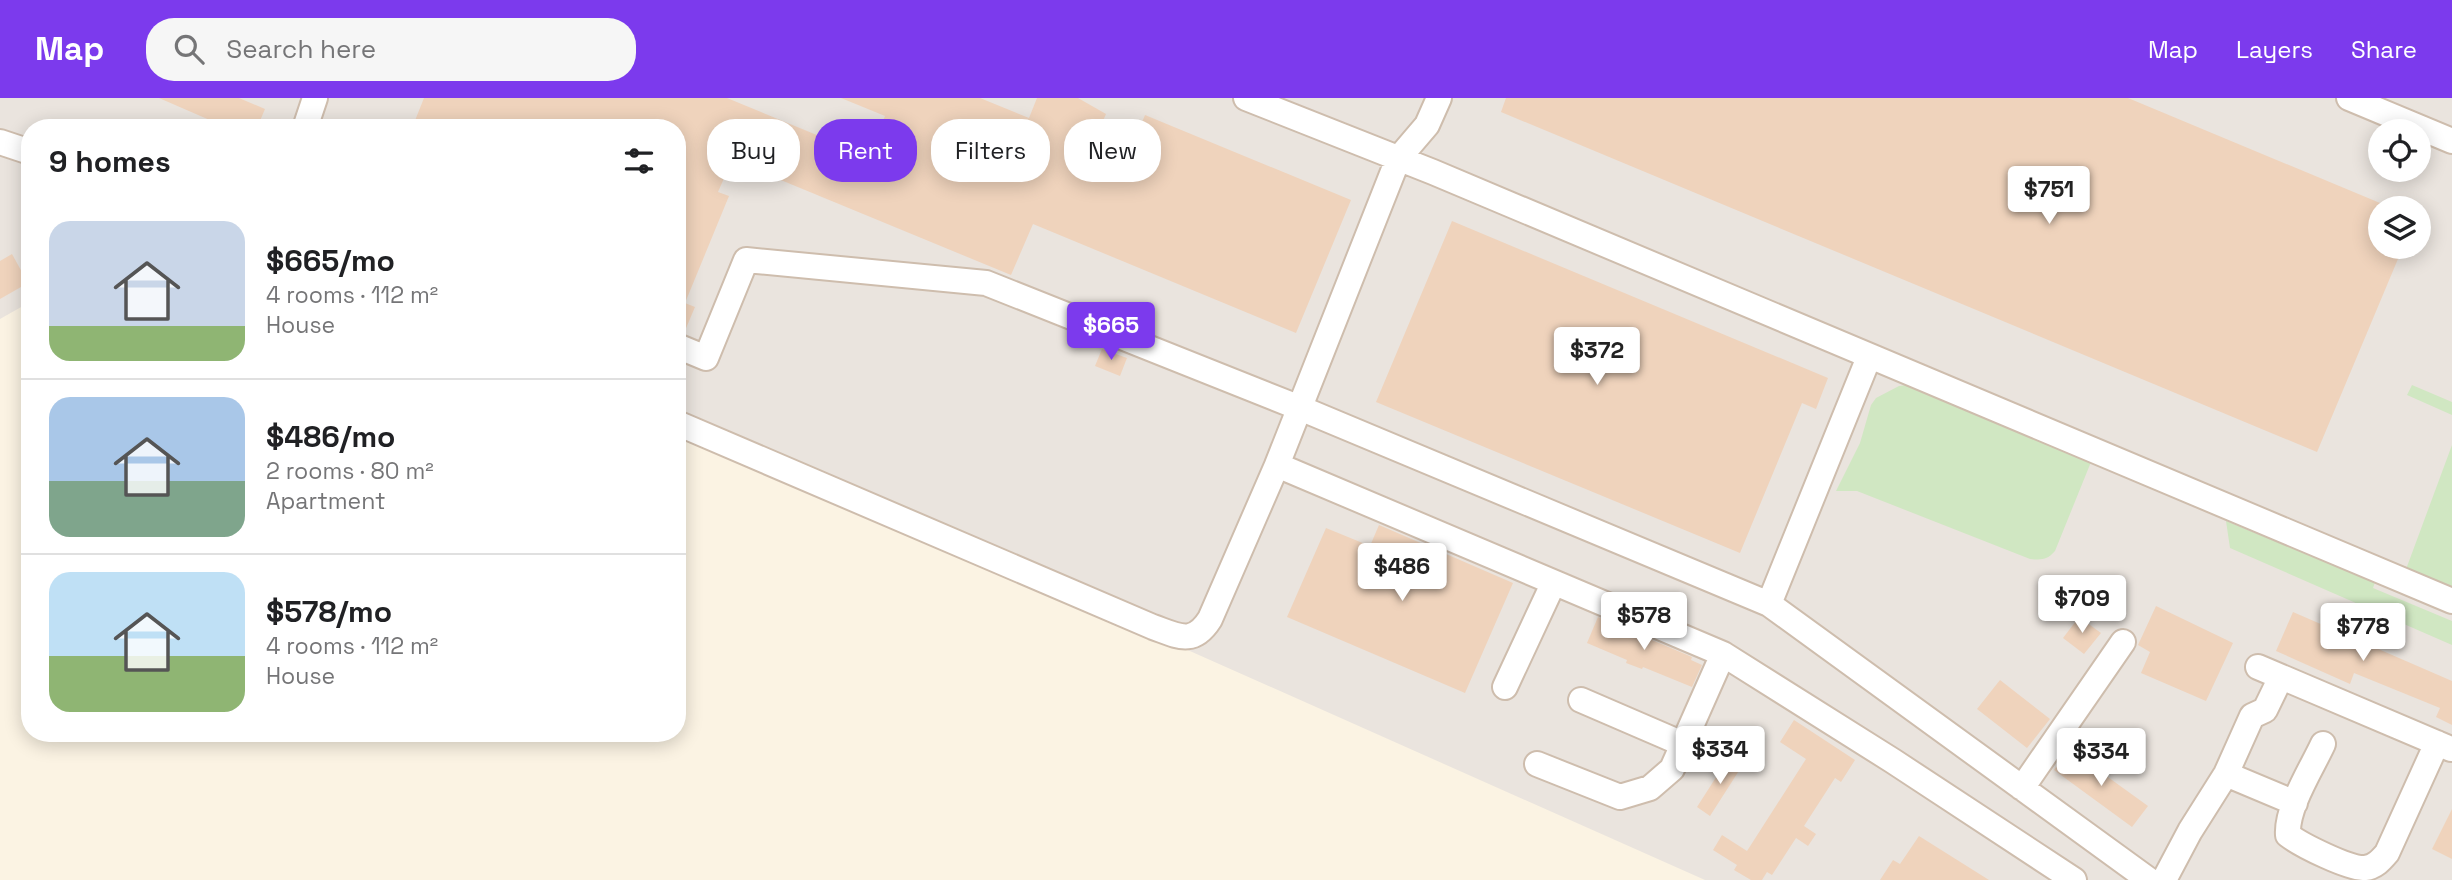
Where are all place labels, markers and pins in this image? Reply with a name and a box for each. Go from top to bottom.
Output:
pin: $751 [2008,166,2090,226]
pin: $665 [1070,302,1152,362]
pin: $372 [1556,328,1638,387]
pin: $486 [1361,544,1443,603]
pin: $709 [2041,575,2123,635]
pin: $578 [1603,592,1685,652]
pin: $778 [2322,603,2404,663]
pin: $334 [1679,726,1761,786]
pin: $334 [2060,728,2142,788]

